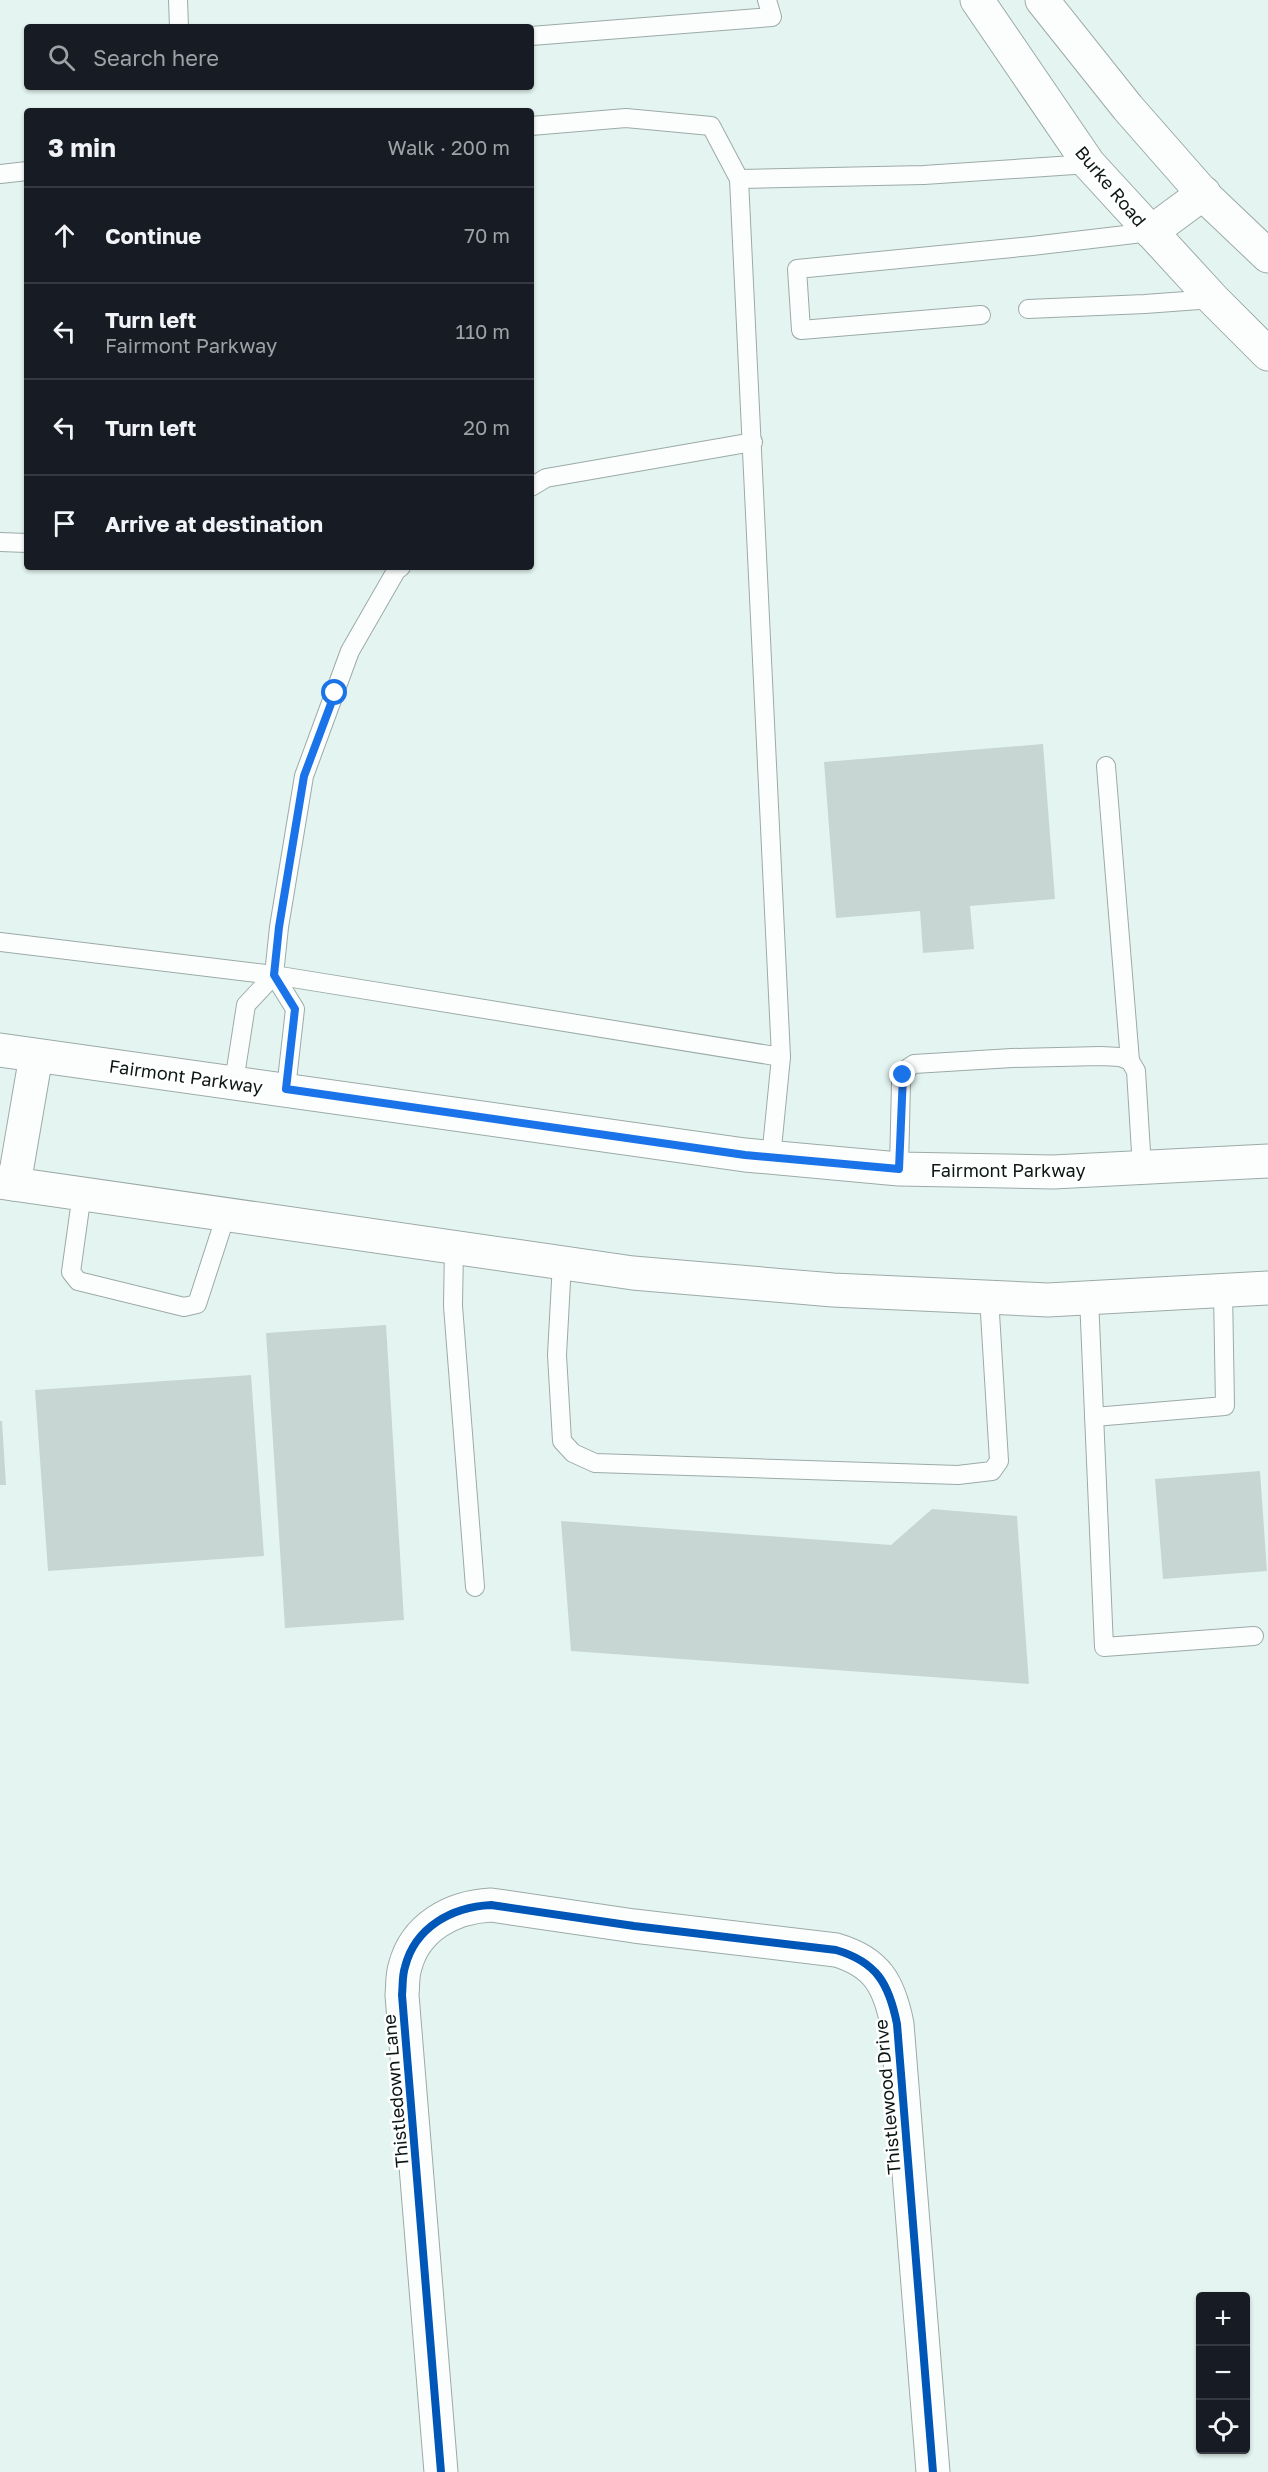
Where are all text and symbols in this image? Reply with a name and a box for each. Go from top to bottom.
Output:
search box [24,24,534,90]
icon: search [45,41,78,74]
text: Search here [93,44,219,71]
text: 3 min [48,132,116,163]
text: Walk · 200 m [388,135,510,159]
street label: Burke Road [1071,141,1151,231]
icon: ahead [48,219,81,252]
text: Continue [105,222,201,249]
text: 70 m [464,223,510,247]
text: Turn left [105,306,196,333]
icon: left [48,315,81,348]
text: 110 m [456,319,510,343]
text: Fairmont Parkway [105,333,277,357]
icon: left [48,411,81,444]
text: Turn left [105,414,196,441]
text: 20 m [463,415,510,439]
icon: arrive [48,507,81,540]
text: Arrive at destination [105,510,323,537]
route start [321,679,347,705]
street label: Fairmont Parkway [108,1054,264,1098]
route end [889,1061,915,1087]
street label: Fairmont Parkway [931,1159,1085,1181]
street label: Thistledown Lane [377,2013,413,2169]
street label: Thistlewood Drive [869,2018,905,2176]
map controls [1196,2292,1250,2454]
button: + [1196,2292,1250,2346]
button: − [1196,2346,1250,2400]
button: locate [1196,2400,1250,2454]

